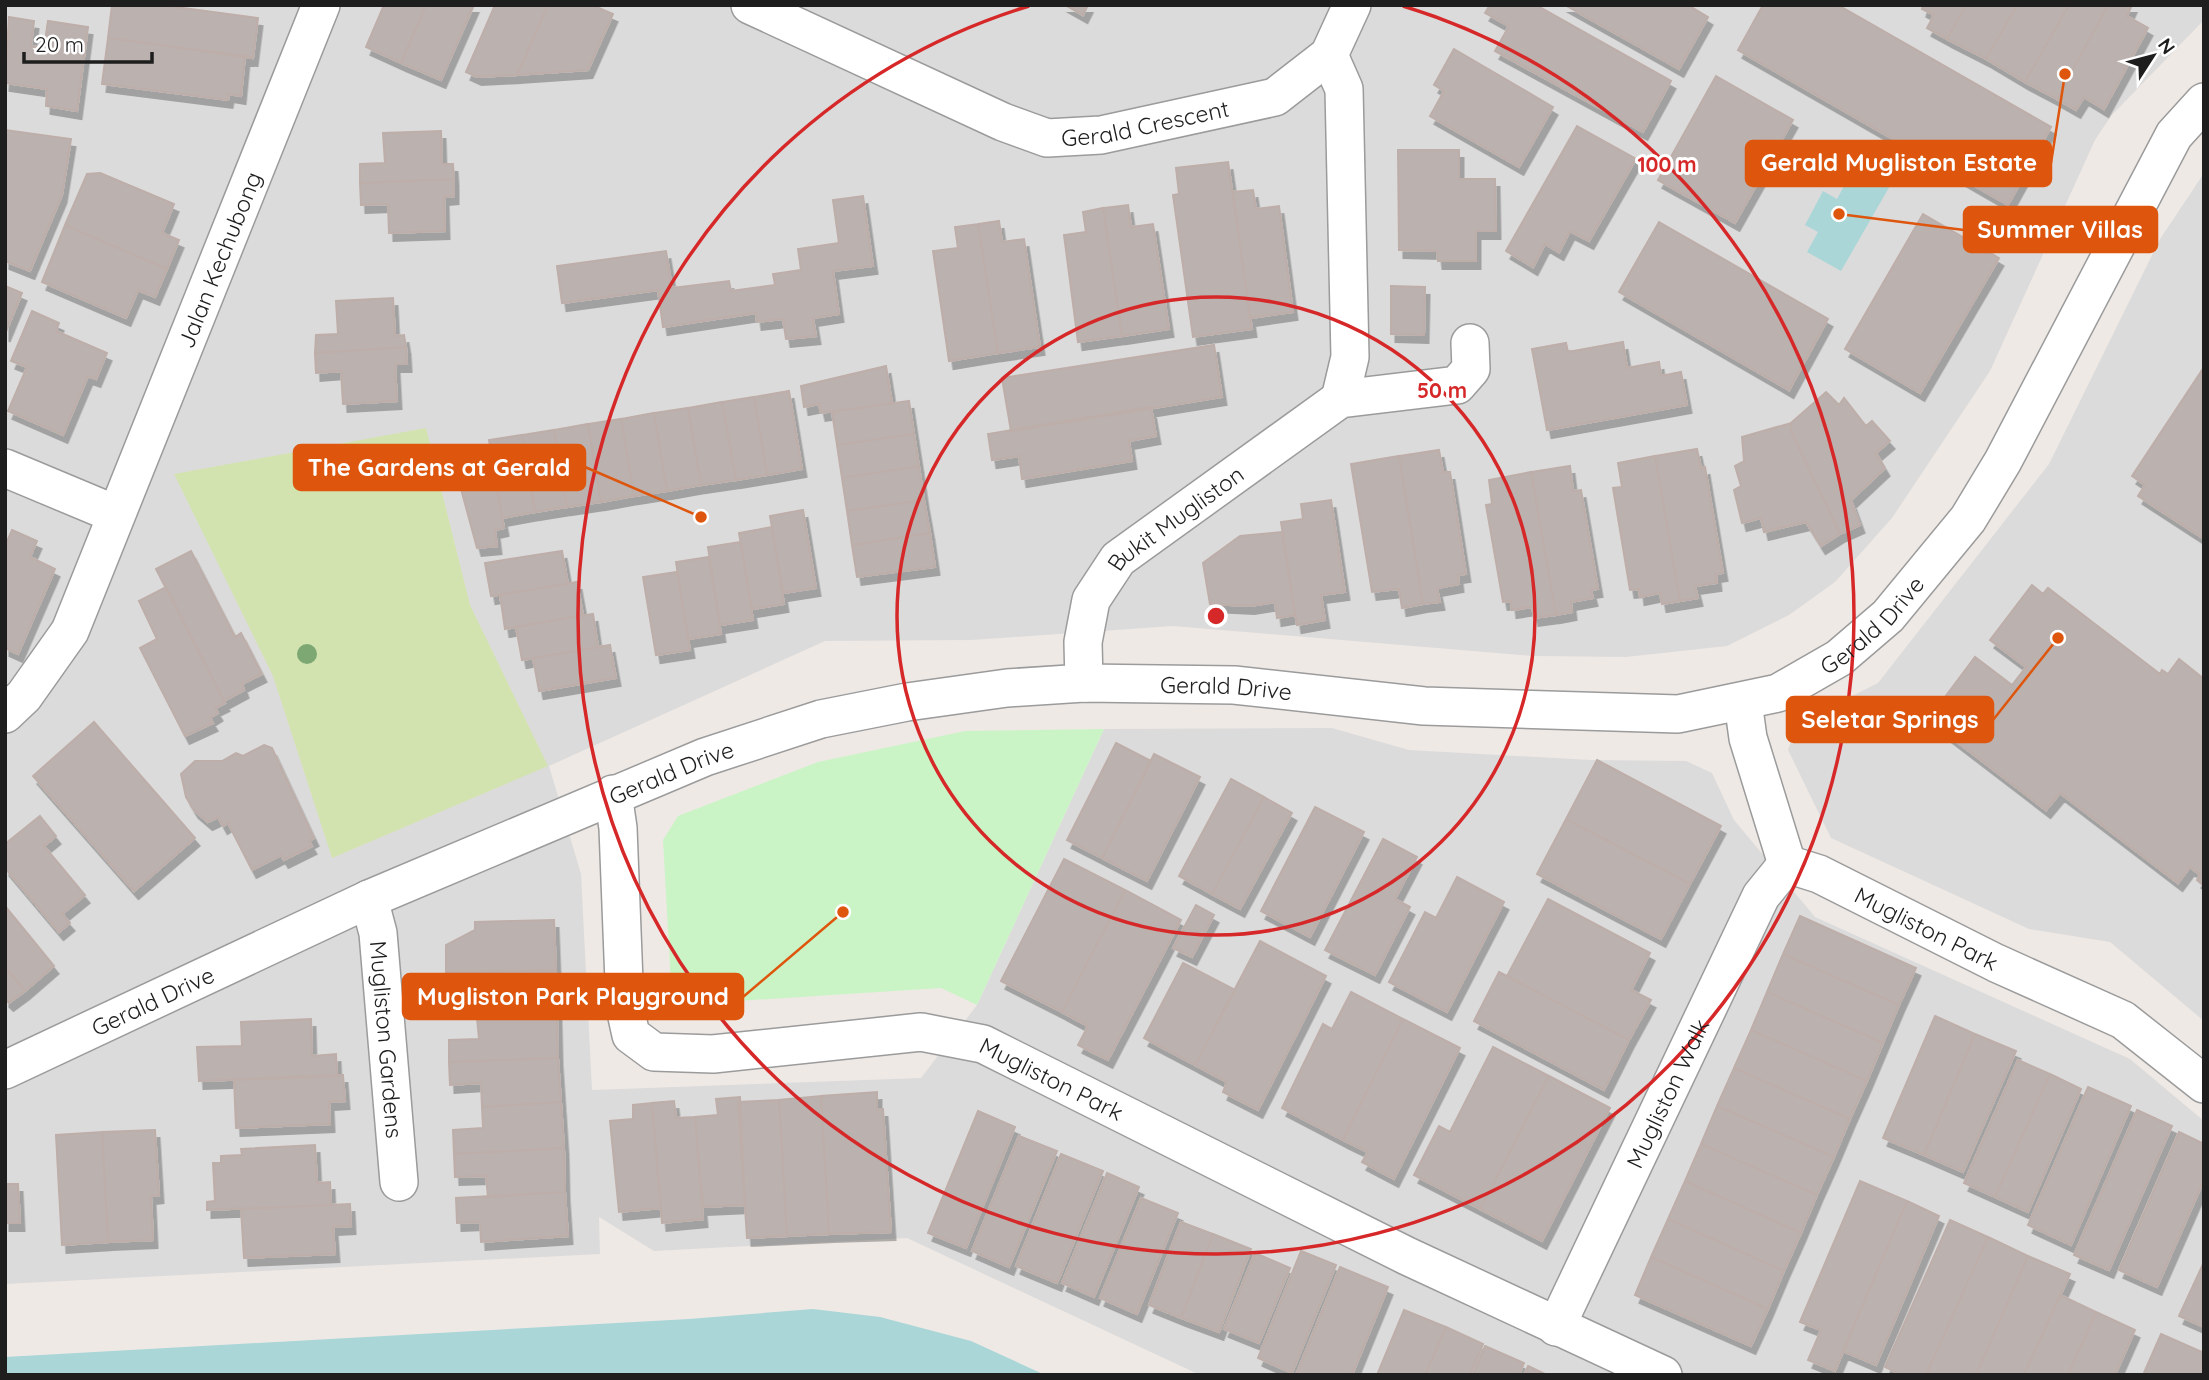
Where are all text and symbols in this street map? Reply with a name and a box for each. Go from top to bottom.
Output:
scale bar [24,21,152,65]
north arrow [2118,21,2188,91]
text: 20 m [35,31,84,57]
text: N [2153,33,2181,59]
street label: Gerald Crescent [1061,93,1232,152]
callout: Gerald Mugliston Estate [1746,141,2051,186]
text: Gerald Mugliston Estate [1761,147,2037,177]
text: 100 m [1637,151,1697,177]
street label: Jalan Kechubong [171,167,267,352]
callout: Summer Villas [1964,207,2157,252]
text: Summer Villas [1977,214,2143,244]
text: 50 m [1417,377,1467,403]
callout: The Gardens at Gerald [294,445,585,490]
text: The Gardens at Gerald [308,452,570,482]
street label: Bukit Mugliston [1100,459,1249,576]
street label: Gerald Drive [1815,570,1930,680]
centre of rings [1204,604,1228,628]
street label: Gerald Drive [1160,670,1294,706]
callout: Seletar Springs [1787,697,1993,742]
text: Seletar Springs [1801,704,1979,734]
street label: Gerald Drive [604,734,737,810]
street label: Mugliston Park [1850,880,2003,976]
street label: Mugliston Gardens [364,940,410,1139]
street label: Gerald Drive [87,959,219,1042]
callout: Mugliston Park Playground [403,974,743,1019]
text: Mugliston Park Playground [417,981,729,1011]
street label: Mugliston Walk [1619,1014,1715,1172]
street label: Mugliston Park [975,1030,1129,1127]

